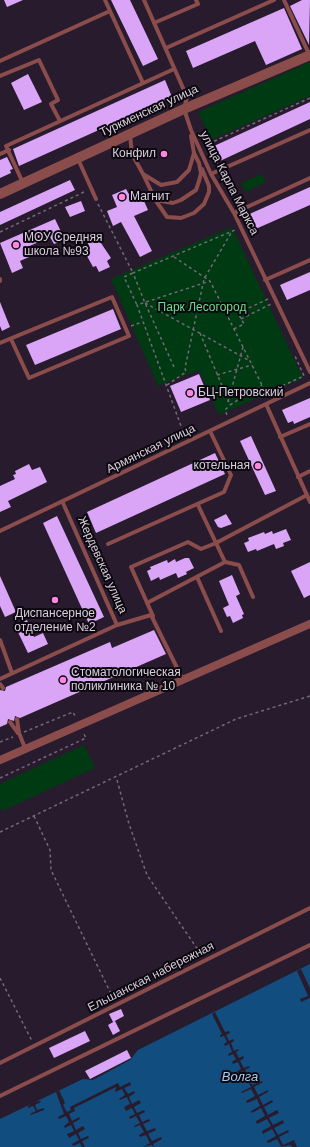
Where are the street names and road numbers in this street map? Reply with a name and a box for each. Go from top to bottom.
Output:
street label: Туркменская улица [97,82,201,140]
street label: улица Карла Маркса [197,129,261,237]
street label: Армянская улица [104,421,198,477]
street label: Жердевская улица [74,514,130,616]
street label: Ельшанская набережная [85,939,217,1015]

